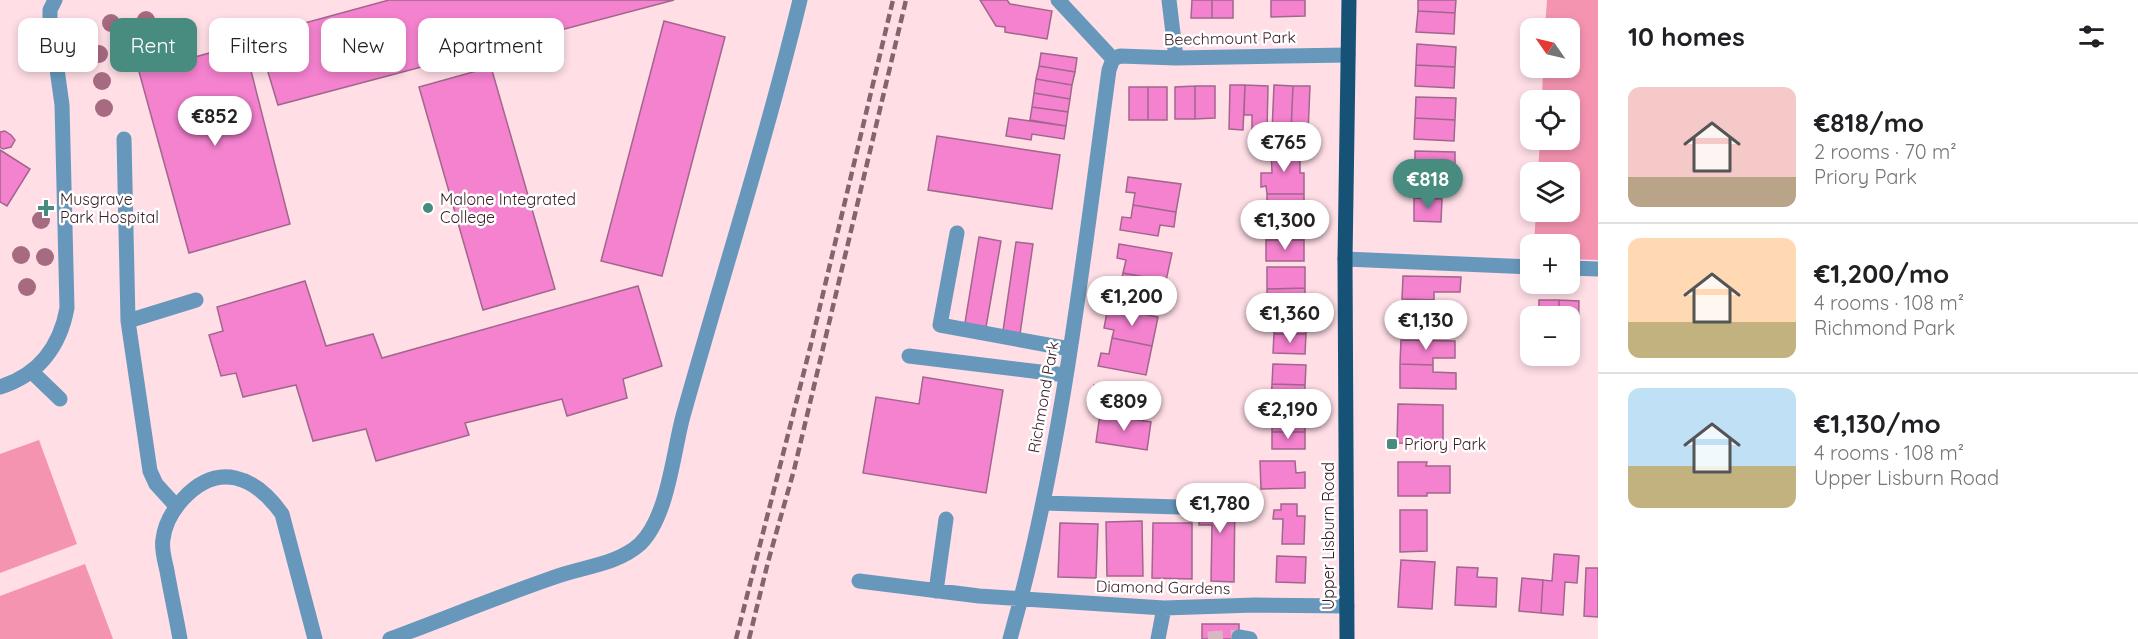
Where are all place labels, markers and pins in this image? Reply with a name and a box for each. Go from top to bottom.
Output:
pin: €852 [179,96,251,147]
pin: €765 [1248,122,1320,173]
pin: €818 [1392,159,1464,210]
place label: Musgrave Park Hospital [60,189,159,227]
place label: Malone Integrated College [440,189,576,227]
marker: Musgrave Park Hospital [37,199,55,217]
pin: €1,300 [1236,200,1334,251]
marker: Malone Integrated College [421,201,435,215]
pin: €1,200 [1083,276,1181,327]
pin: €1,360 [1241,293,1339,344]
pin: €1,130 [1377,300,1475,351]
pin: €809 [1088,381,1160,432]
pin: €2,190 [1239,389,1337,440]
place label: Priory Park [1404,434,1486,454]
marker: Priory Park [1385,437,1399,451]
pin: €1,780 [1171,483,1269,534]

